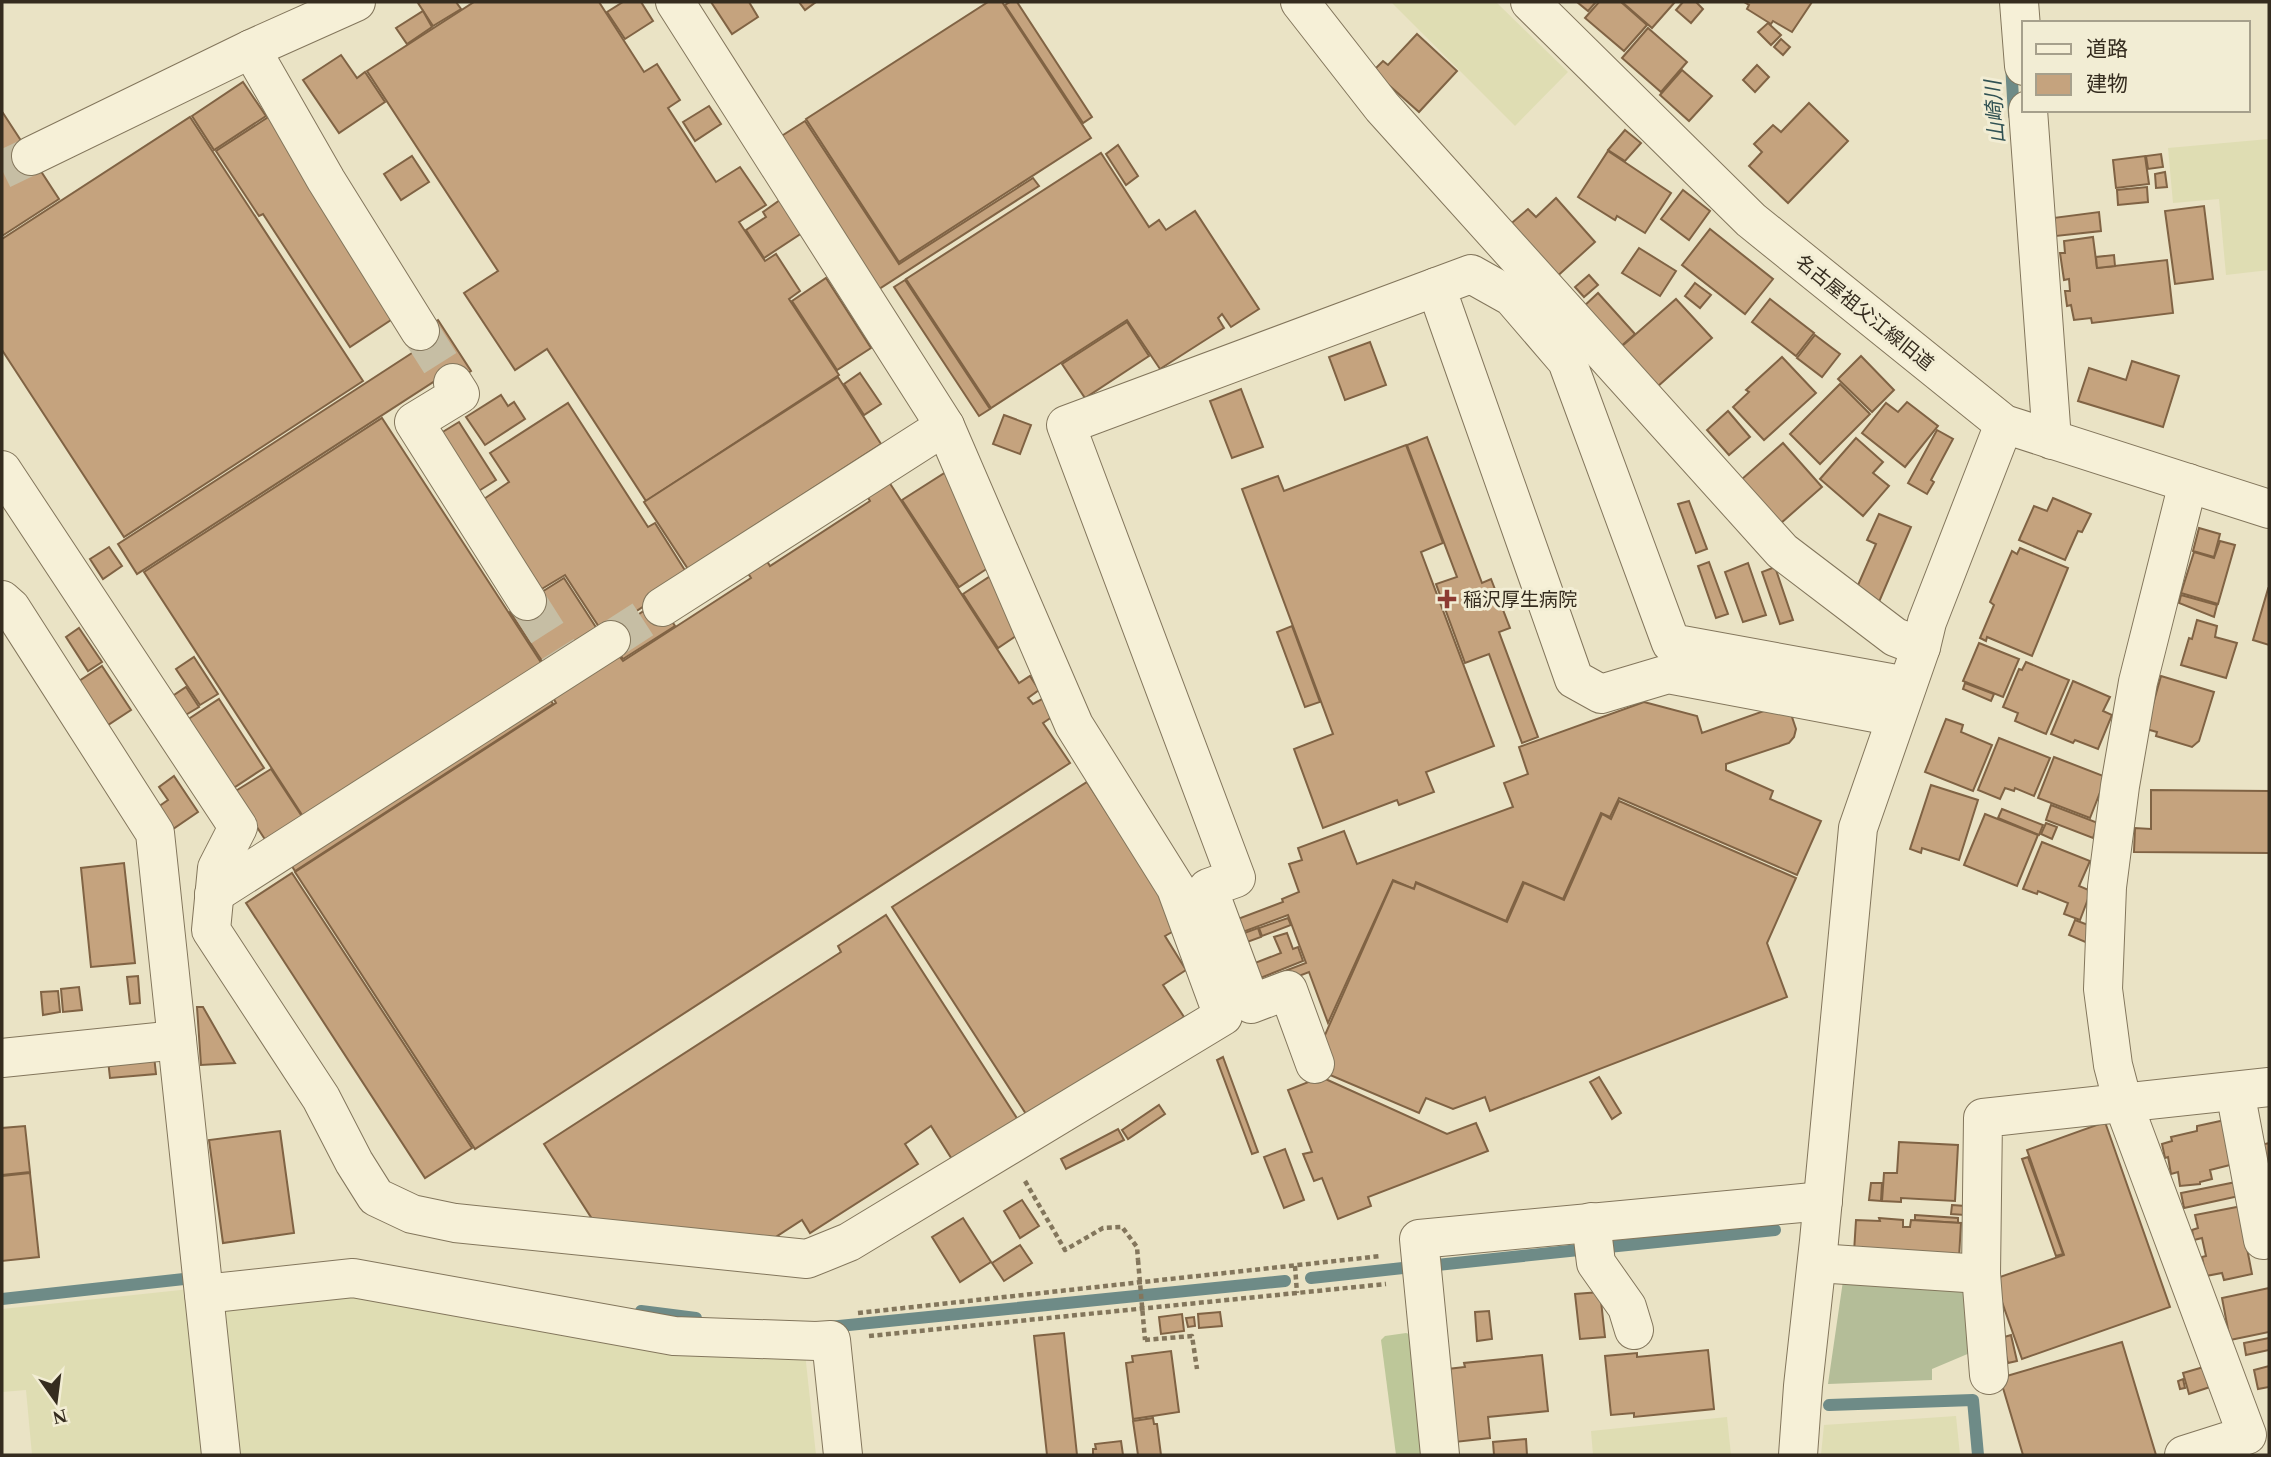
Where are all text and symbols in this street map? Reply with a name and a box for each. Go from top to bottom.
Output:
legend [2022,21,2250,112]
text: 道路 [2086,37,2128,61]
text: 建物 [2086,72,2128,96]
water label: 山崎川 [1981,78,2009,144]
street label: 名古屋祖父江線旧道 [1792,250,1938,374]
marker: 稲沢厚生病院 [1437,589,1457,609]
place label: 稲沢厚生病院 [1463,589,1577,610]
north arrow [21,1366,91,1436]
text: N [51,1405,69,1429]

